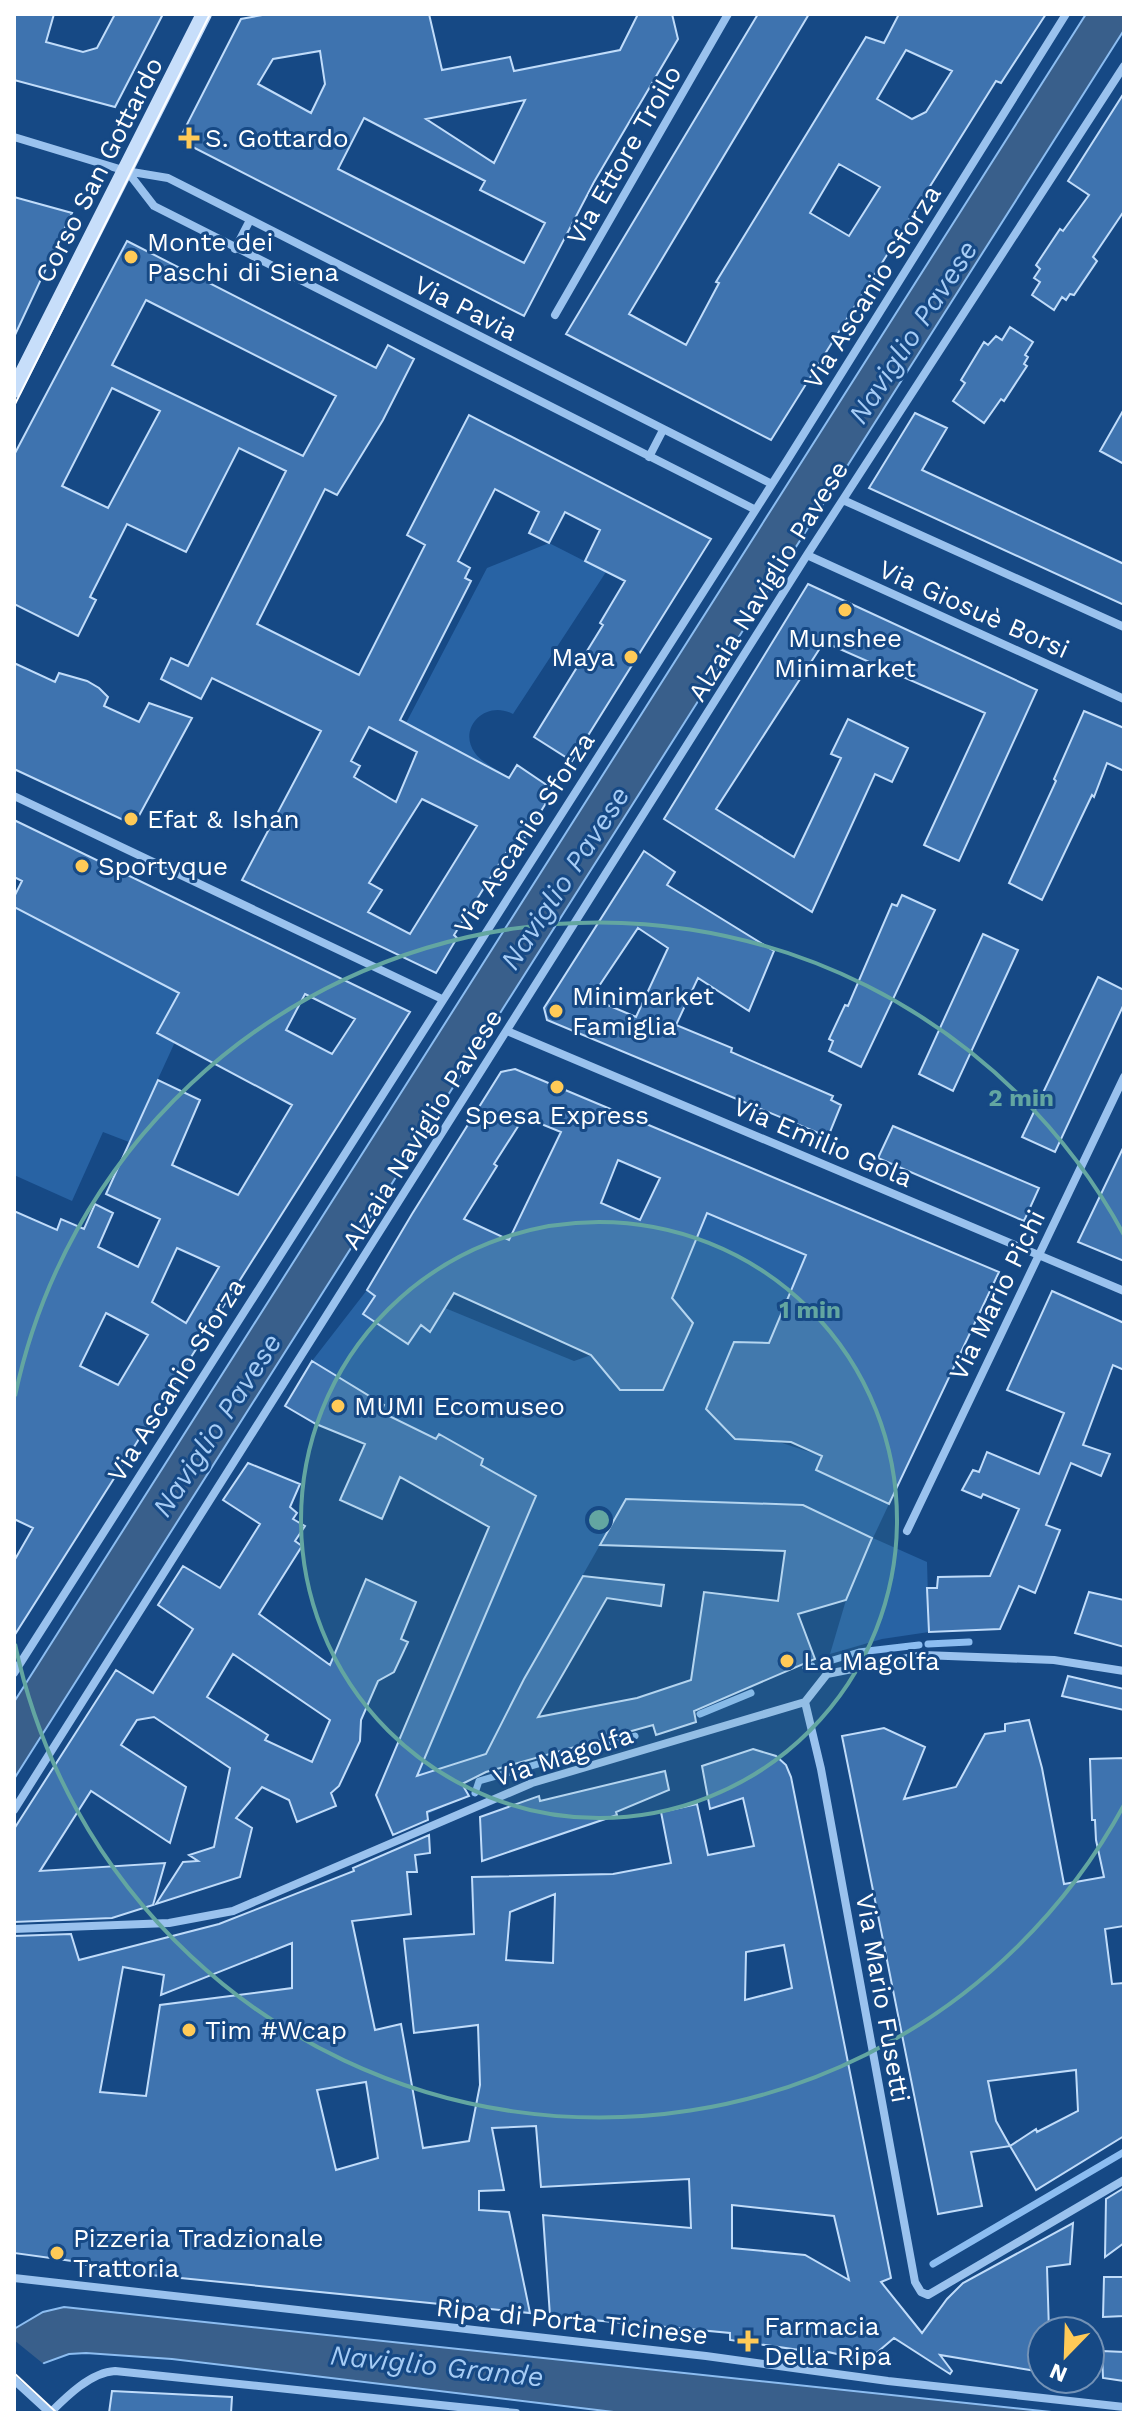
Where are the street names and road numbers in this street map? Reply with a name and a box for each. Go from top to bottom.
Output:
street label: Corso San Gottardo [29,52,169,288]
street label: Via Ettore Troilo [560,60,688,250]
street label: Via Ascanio Sforza [797,179,947,394]
street label: Via Pavia [409,269,523,347]
street label: Alzaia Naviglio Pavese [682,455,854,707]
street label: Via Giosuè Borsi [874,554,1074,664]
street label: Via Ascanio Sforza [448,726,601,940]
street label: Alzaia Naviglio Pavese [336,1003,508,1255]
street label: Via Emilio Gola [729,1091,917,1193]
street label: Via Mario Pichi [943,1205,1051,1385]
street label: Via Ascanio Sforza [101,1272,251,1487]
street label: Via Magolfa [489,1719,637,1793]
street label: Via Mario Fusetti [850,1891,916,2105]
street label: Ripa di Porta Ticinese [435,2292,709,2350]

